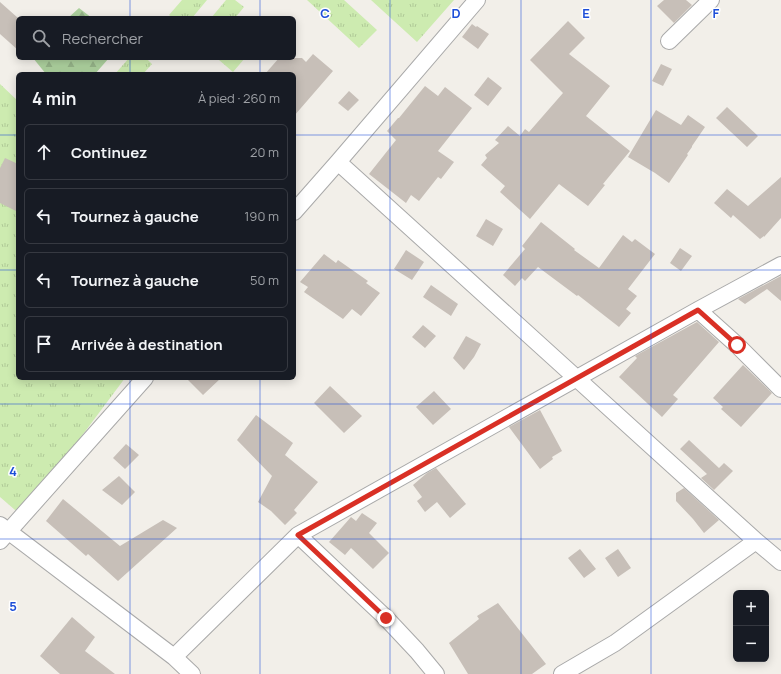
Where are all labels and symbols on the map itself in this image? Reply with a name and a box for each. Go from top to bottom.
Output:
text: C [320,4,330,22]
text: D [451,4,461,22]
text: E [582,4,590,22]
text: F [713,4,720,22]
route start [728,336,746,354]
text: 4 [9,462,17,480]
text: 5 [9,597,17,615]
route end [377,609,395,627]

